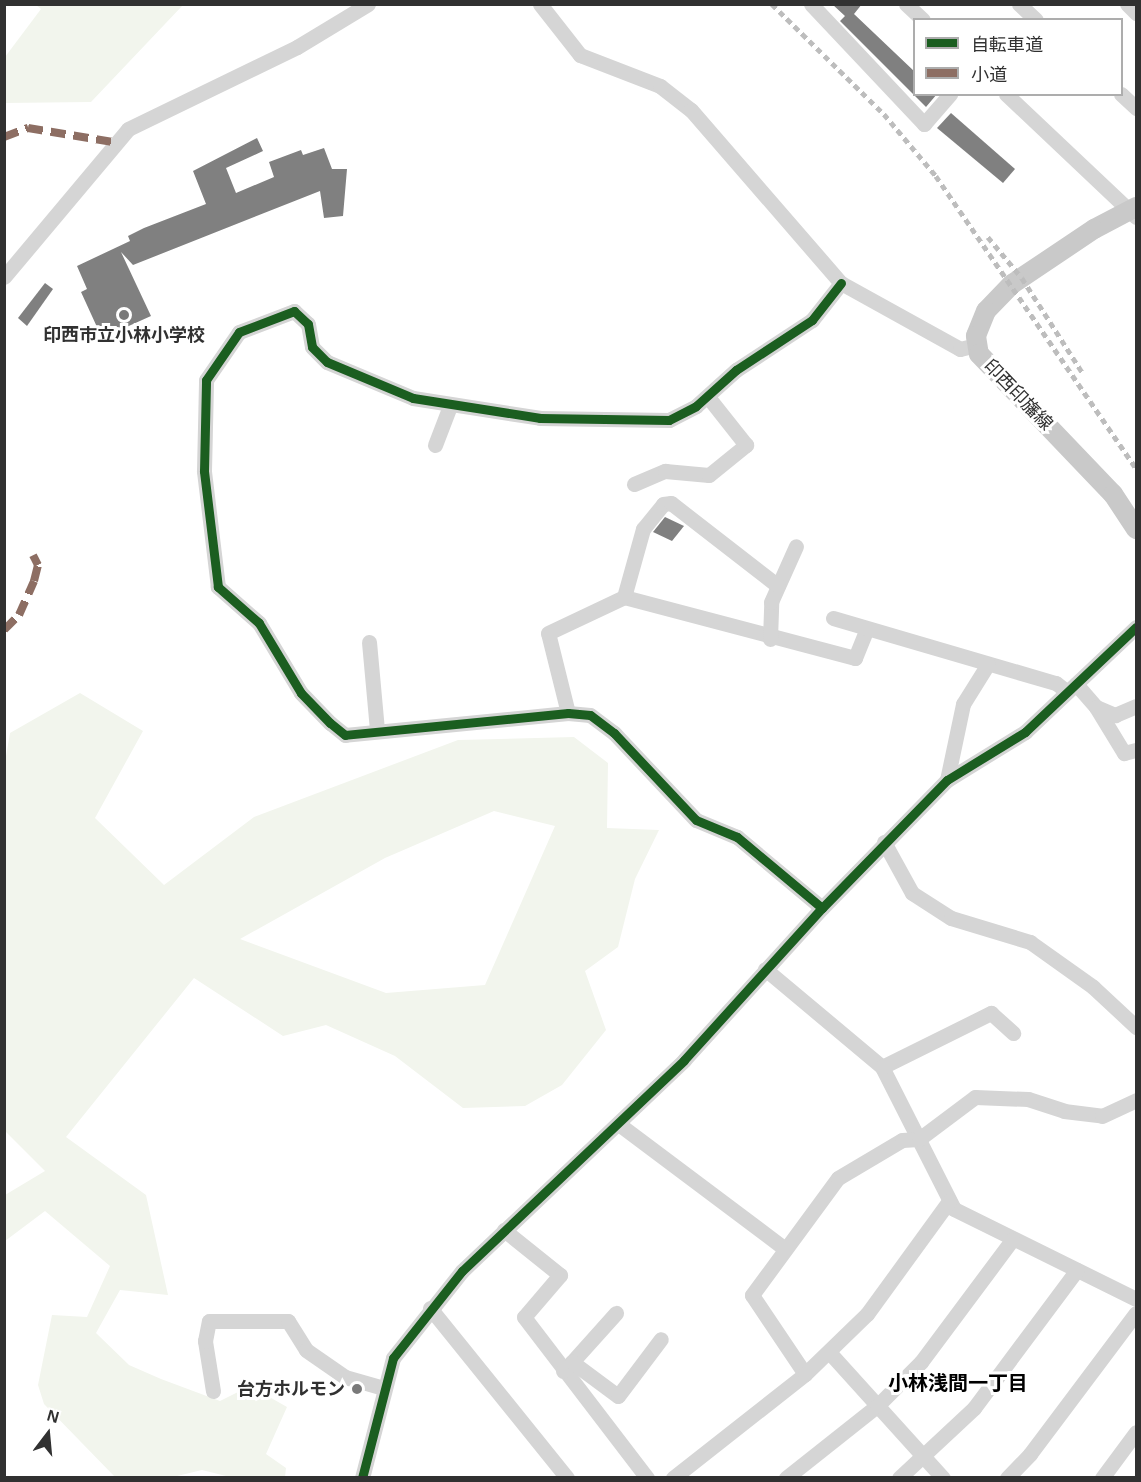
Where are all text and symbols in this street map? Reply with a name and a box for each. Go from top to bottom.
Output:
legend [913,18,1123,96]
text: 自転車道 [971,35,1043,55]
text: 小道 [971,65,1007,85]
marker: 印西市立小林小学校 [117,308,131,322]
place label: 印西市立小林小学校 [43,324,205,346]
street label: 印西印旛線 [979,355,1057,435]
district label: 小林浅間一丁目 [888,1371,1028,1395]
place label: 台方ホルモン [237,1378,345,1400]
marker: 台方ホルモン [350,1382,364,1396]
north arrow [18,1404,78,1464]
text: N [45,1406,61,1426]

